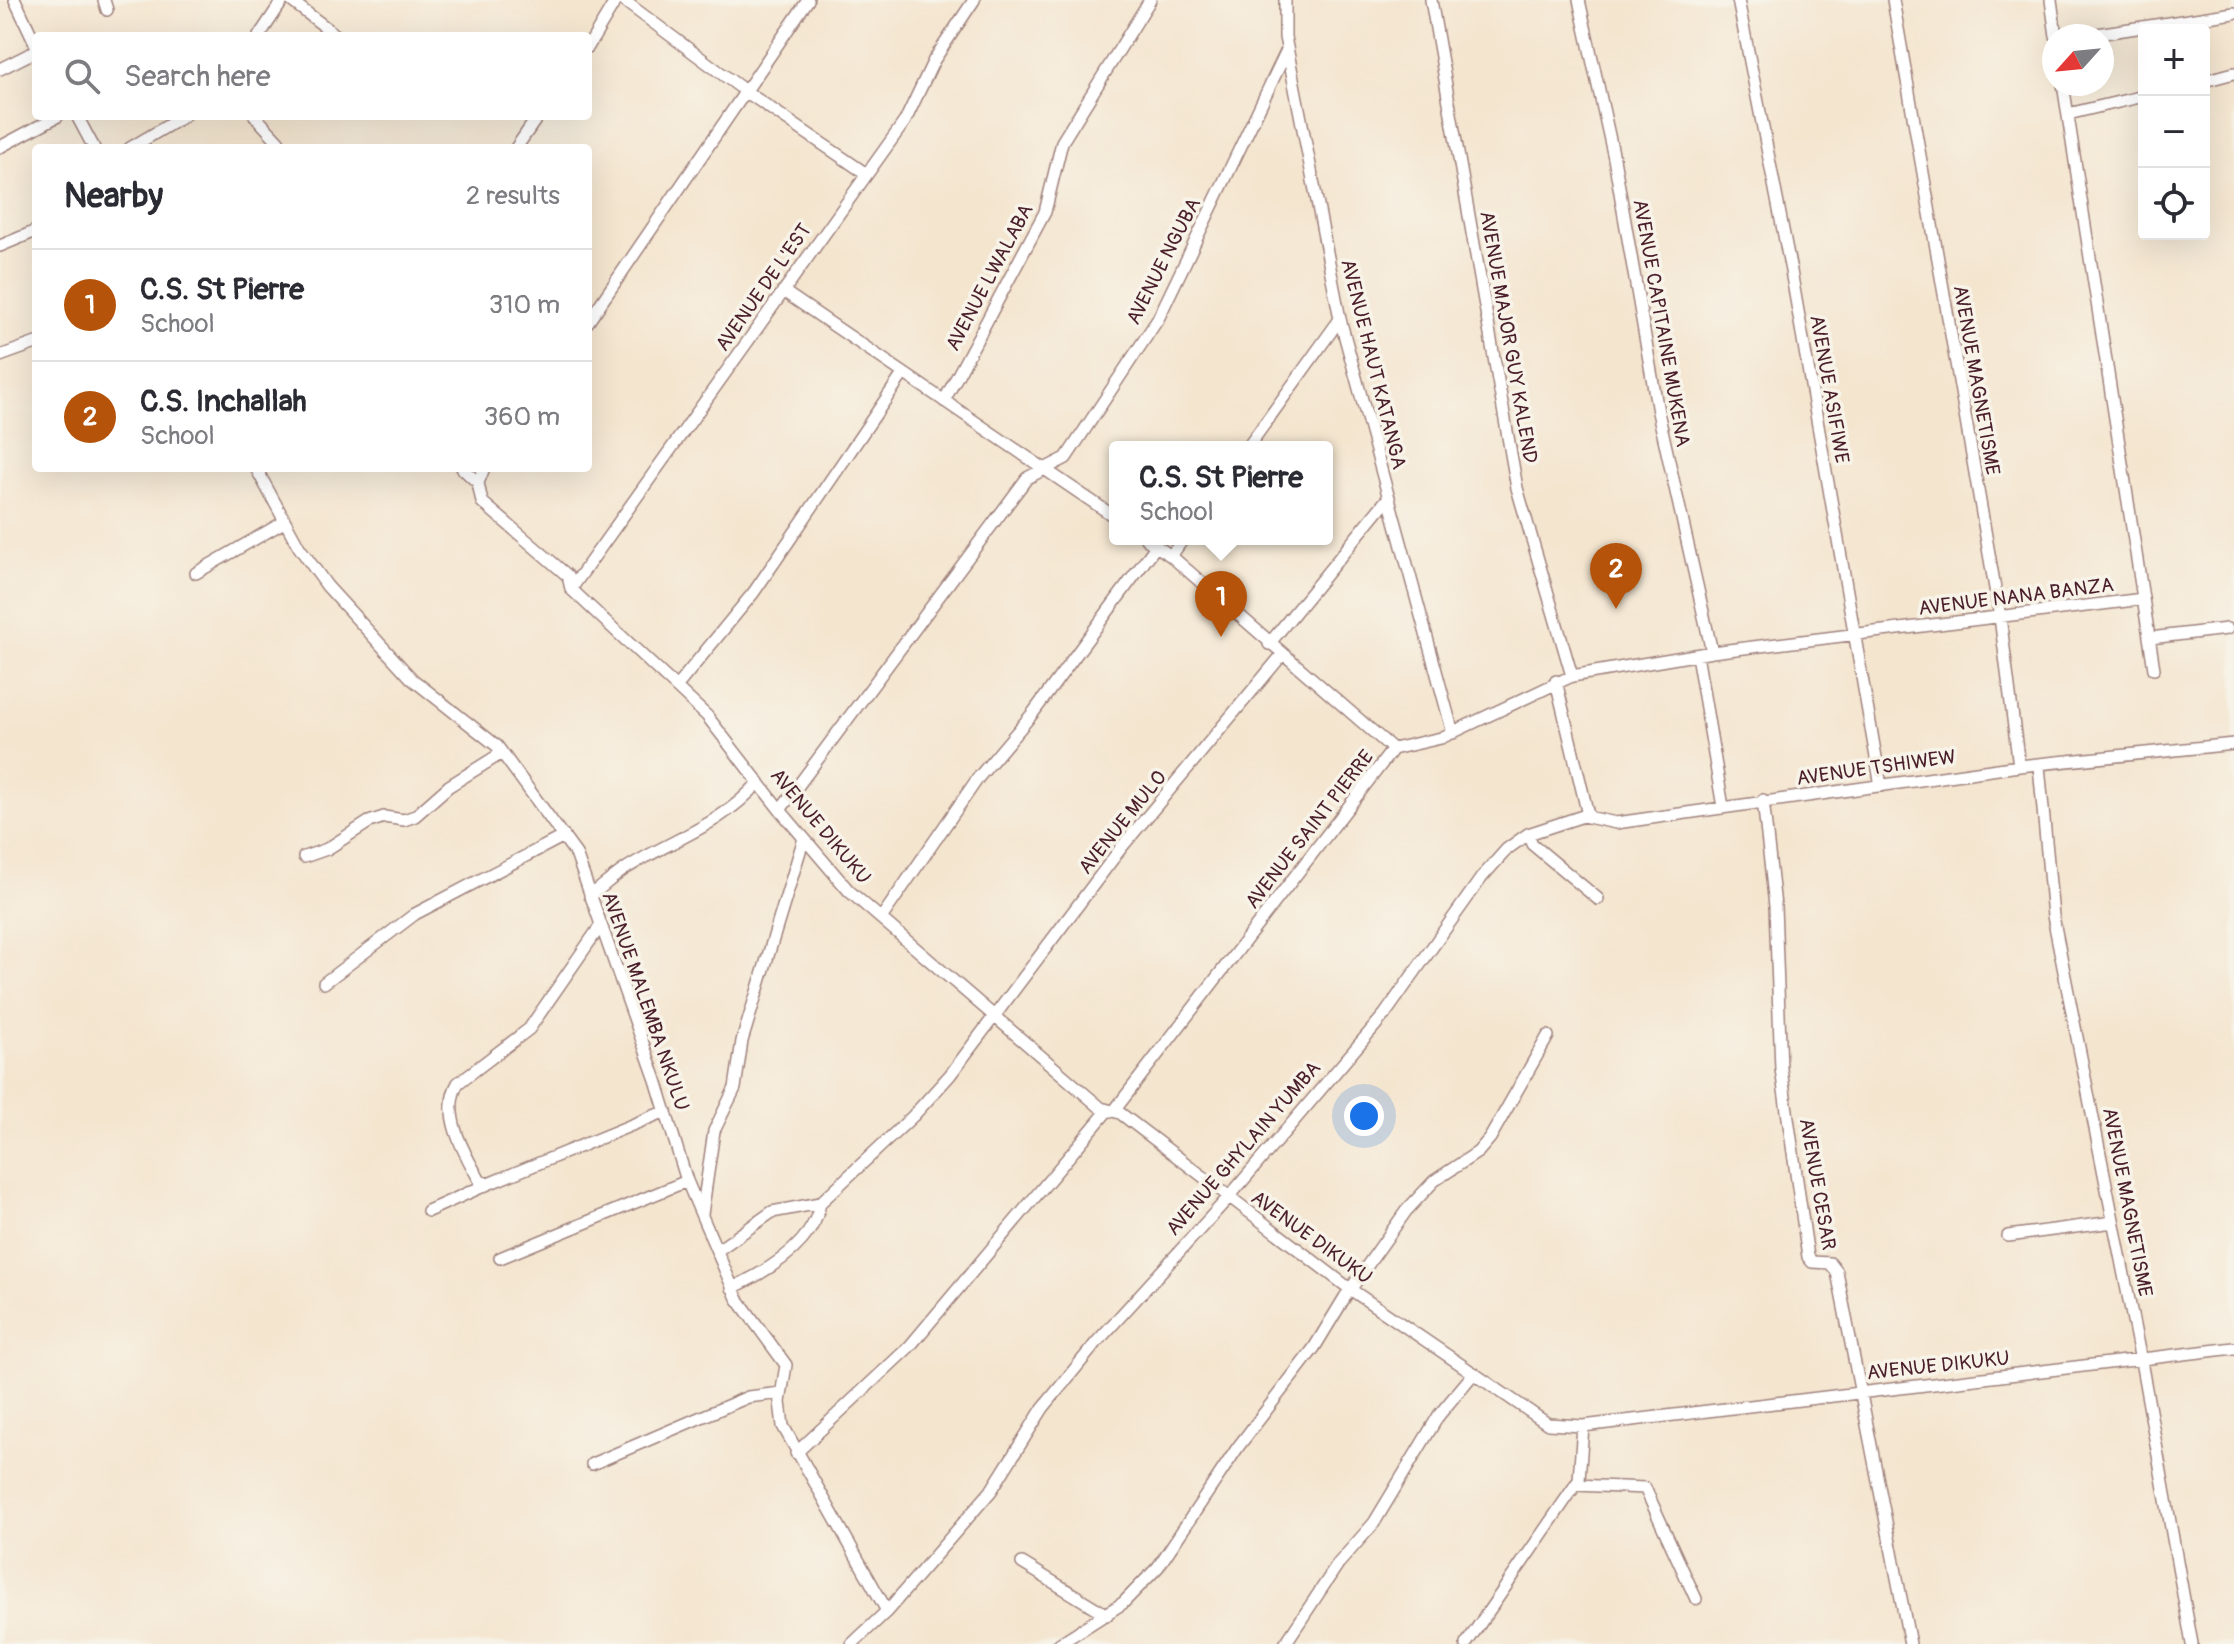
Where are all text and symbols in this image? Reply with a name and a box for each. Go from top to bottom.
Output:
north arrow [2042,24,2114,96]
map controls [2138,24,2210,240]
button: + [2138,24,2210,96]
search box [32,32,592,120]
icon: search [60,54,104,98]
text: Search here [124,58,271,95]
button: − [2138,96,2210,168]
button: locate [2138,168,2210,240]
text: Nearby [64,175,163,218]
text: 2 results [466,180,560,212]
street label: AVENUE NGUBA [1121,194,1206,329]
street label: AVENUE CAPITAINE MUKENA [1627,197,1696,449]
street label: AVENUE LWALABA [940,199,1039,355]
street label: AVENUE MAJOR GUY KALEND [1474,209,1543,465]
street label: AVENUE DE L'EST [710,219,817,356]
street label: AVENUE HAUT KATANGA [1335,256,1412,472]
text: C.S. St Pierre [140,271,304,308]
street label: AVENUE MAGNETISME [1947,283,2006,477]
text: 1 [85,289,95,321]
text: 310 m [489,289,560,321]
text: School [140,308,215,340]
street label: AVENUE ASIFIWE [1804,313,1855,465]
text: C.S. Inchallah [140,383,307,420]
text: 2 [83,401,97,433]
text: 360 m [484,401,560,433]
text: School [140,420,215,452]
popup [1109,441,1333,545]
text: C.S. St Pierre [1139,459,1303,496]
text: School [1139,496,1214,528]
pin: 2 [1590,543,1642,609]
pin: 1 [1195,571,1247,637]
street label: AVENUE NANA BANZA [1917,572,2115,621]
street label: AVENUE TSHIWEW [1795,744,1957,791]
street label: AVENUE SAINT PIERRE [1240,745,1379,914]
street label: AVENUE DIKUKU [765,763,876,889]
street label: AVENUE MULO [1073,765,1172,879]
street label: AVENUE MALEMBA NKULU [596,888,695,1114]
street label: AVENUE GHYLAIN YUMBA [1161,1056,1326,1241]
your location [1344,1096,1384,1136]
street label: AVENUE MAGNETISME [2097,1105,2158,1299]
street label: AVENUE CESAR [1794,1116,1841,1252]
street label: AVENUE DIKUKU [1246,1185,1377,1290]
street label: AVENUE DIKUKU [1865,1346,2011,1385]

